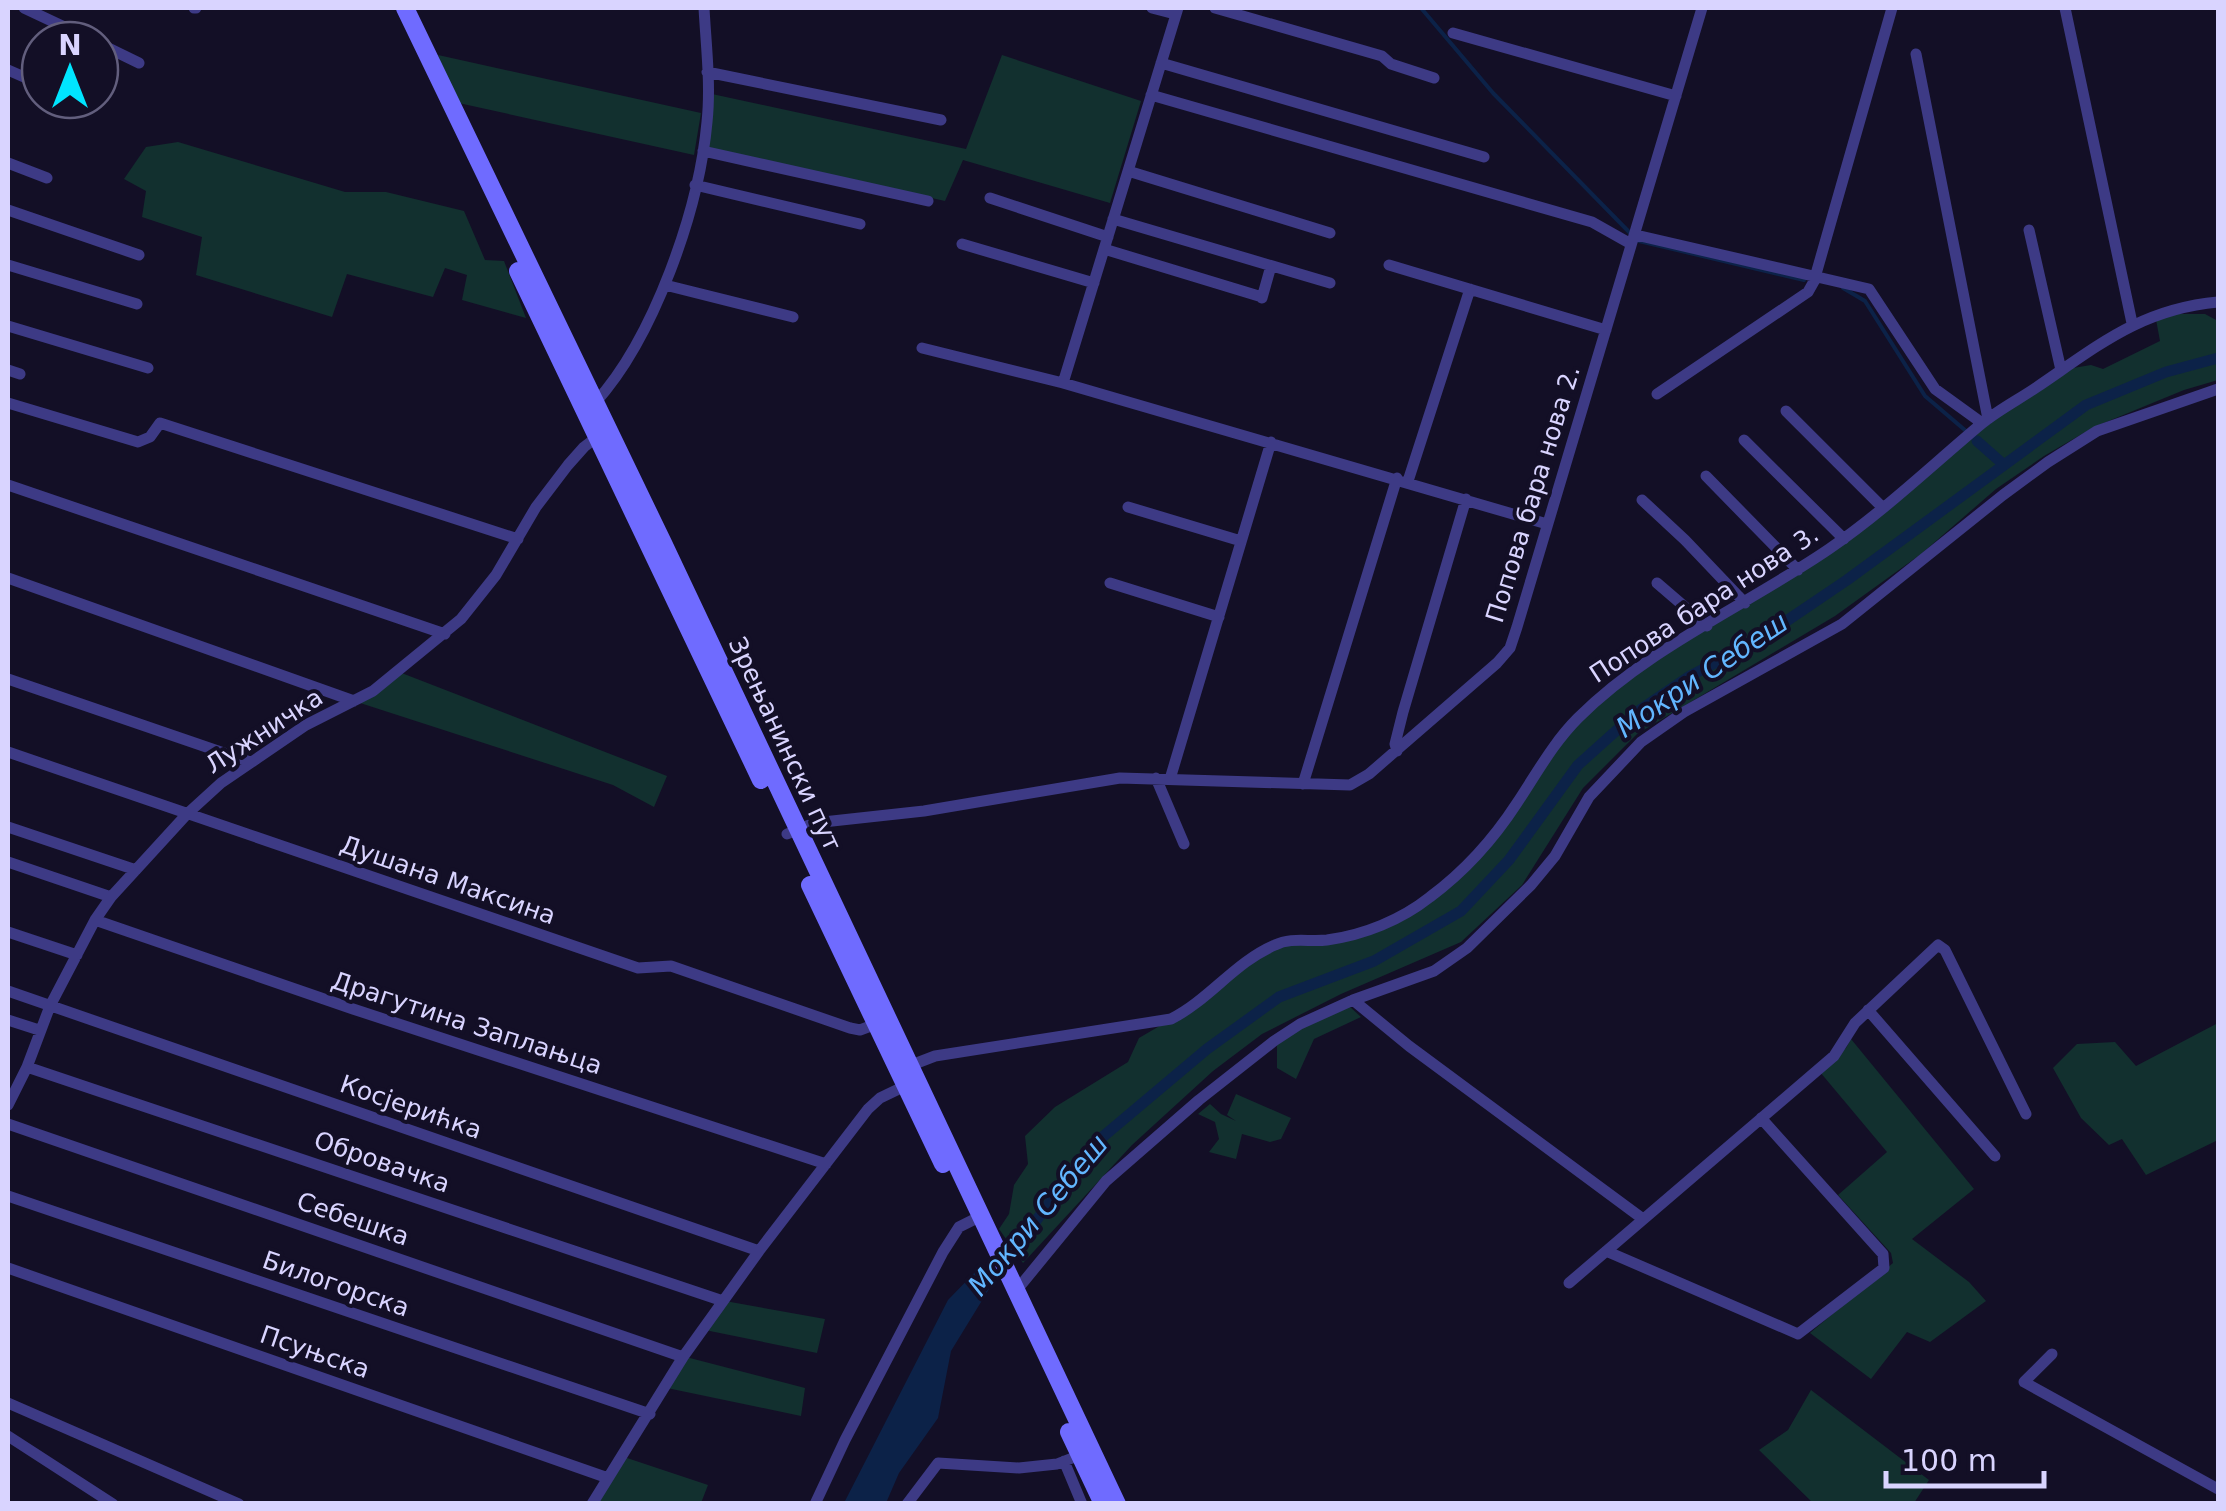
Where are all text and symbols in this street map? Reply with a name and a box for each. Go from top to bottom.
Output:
north arrow [20,20,120,120]
text: N [58,29,82,62]
street label: Попова бара нова 2. [1480,362,1586,626]
street label: Попова бара нова 3. [1584,519,1824,689]
water label: Мокри Себеш [1610,605,1794,745]
street label: Зрењанински пут [723,632,847,856]
street label: Лужничка [200,682,328,780]
street label: Душана Максина [337,830,559,930]
street label: Драгутина Заплањца [328,966,606,1080]
street label: Косјерићка [336,1069,486,1145]
street label: Обровачка [310,1125,454,1199]
water label: Мокри Себеш [961,1128,1115,1302]
street label: Себешка [293,1186,413,1252]
street label: Билогорска [259,1245,413,1323]
street label: Псуњска [256,1320,374,1384]
scale bar [1886,1426,2044,1488]
text: 100 m [1901,1443,1997,1478]

